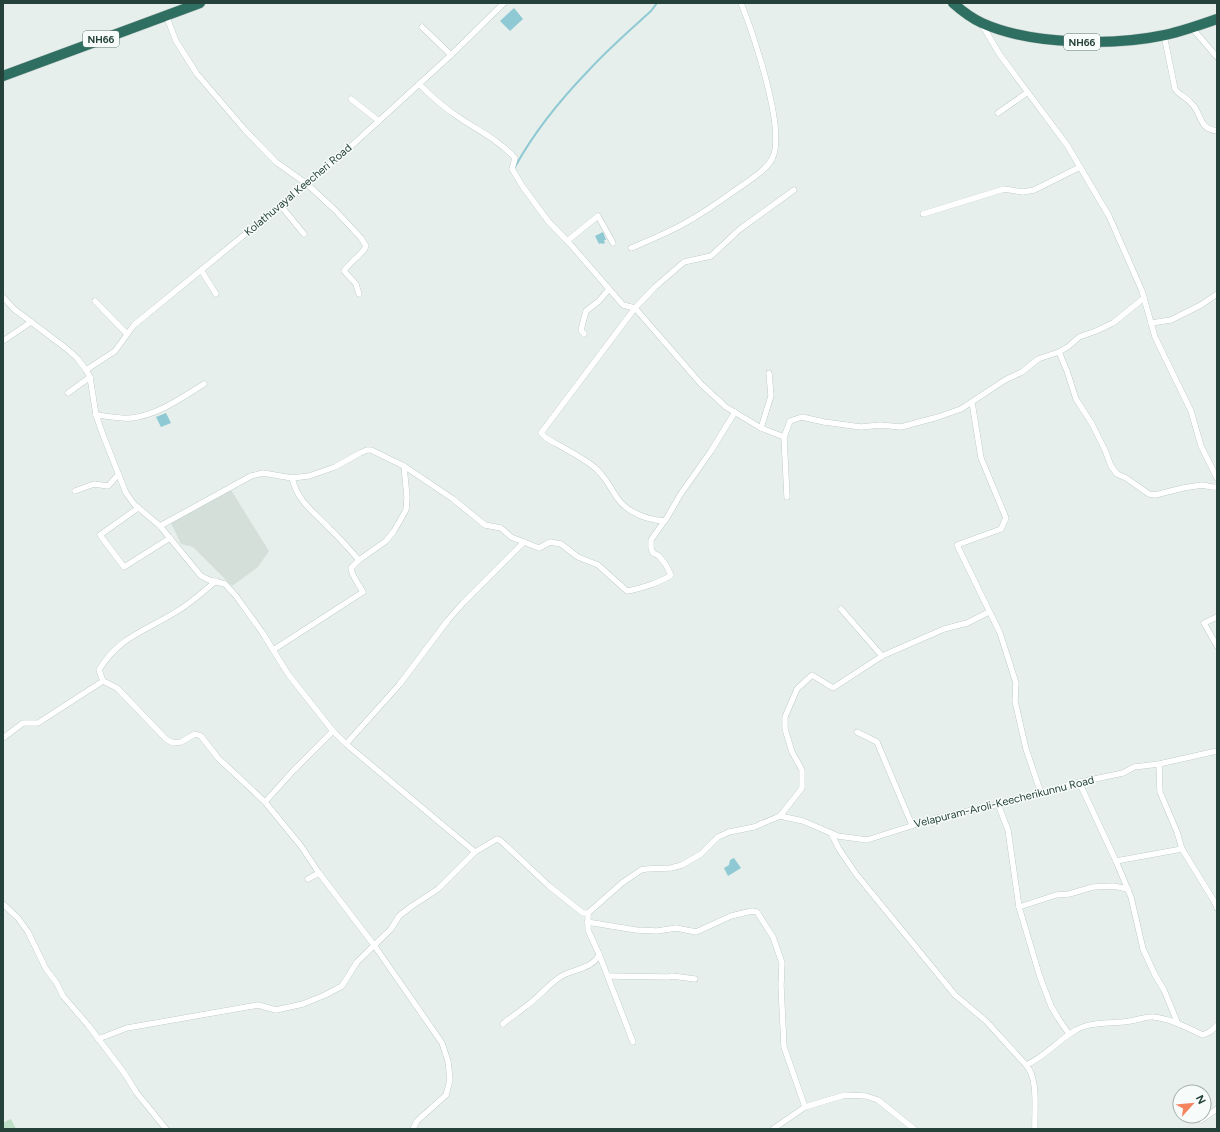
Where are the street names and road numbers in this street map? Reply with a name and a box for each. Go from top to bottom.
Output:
road number: NH66 [83,31,119,47]
road number: NH66 [1064,34,1100,50]
street label: Kolathuvayal Keecheri Road [242,141,354,239]
street label: Velapuram-Aroli-Keecherikunnu Road [913,773,1095,831]

